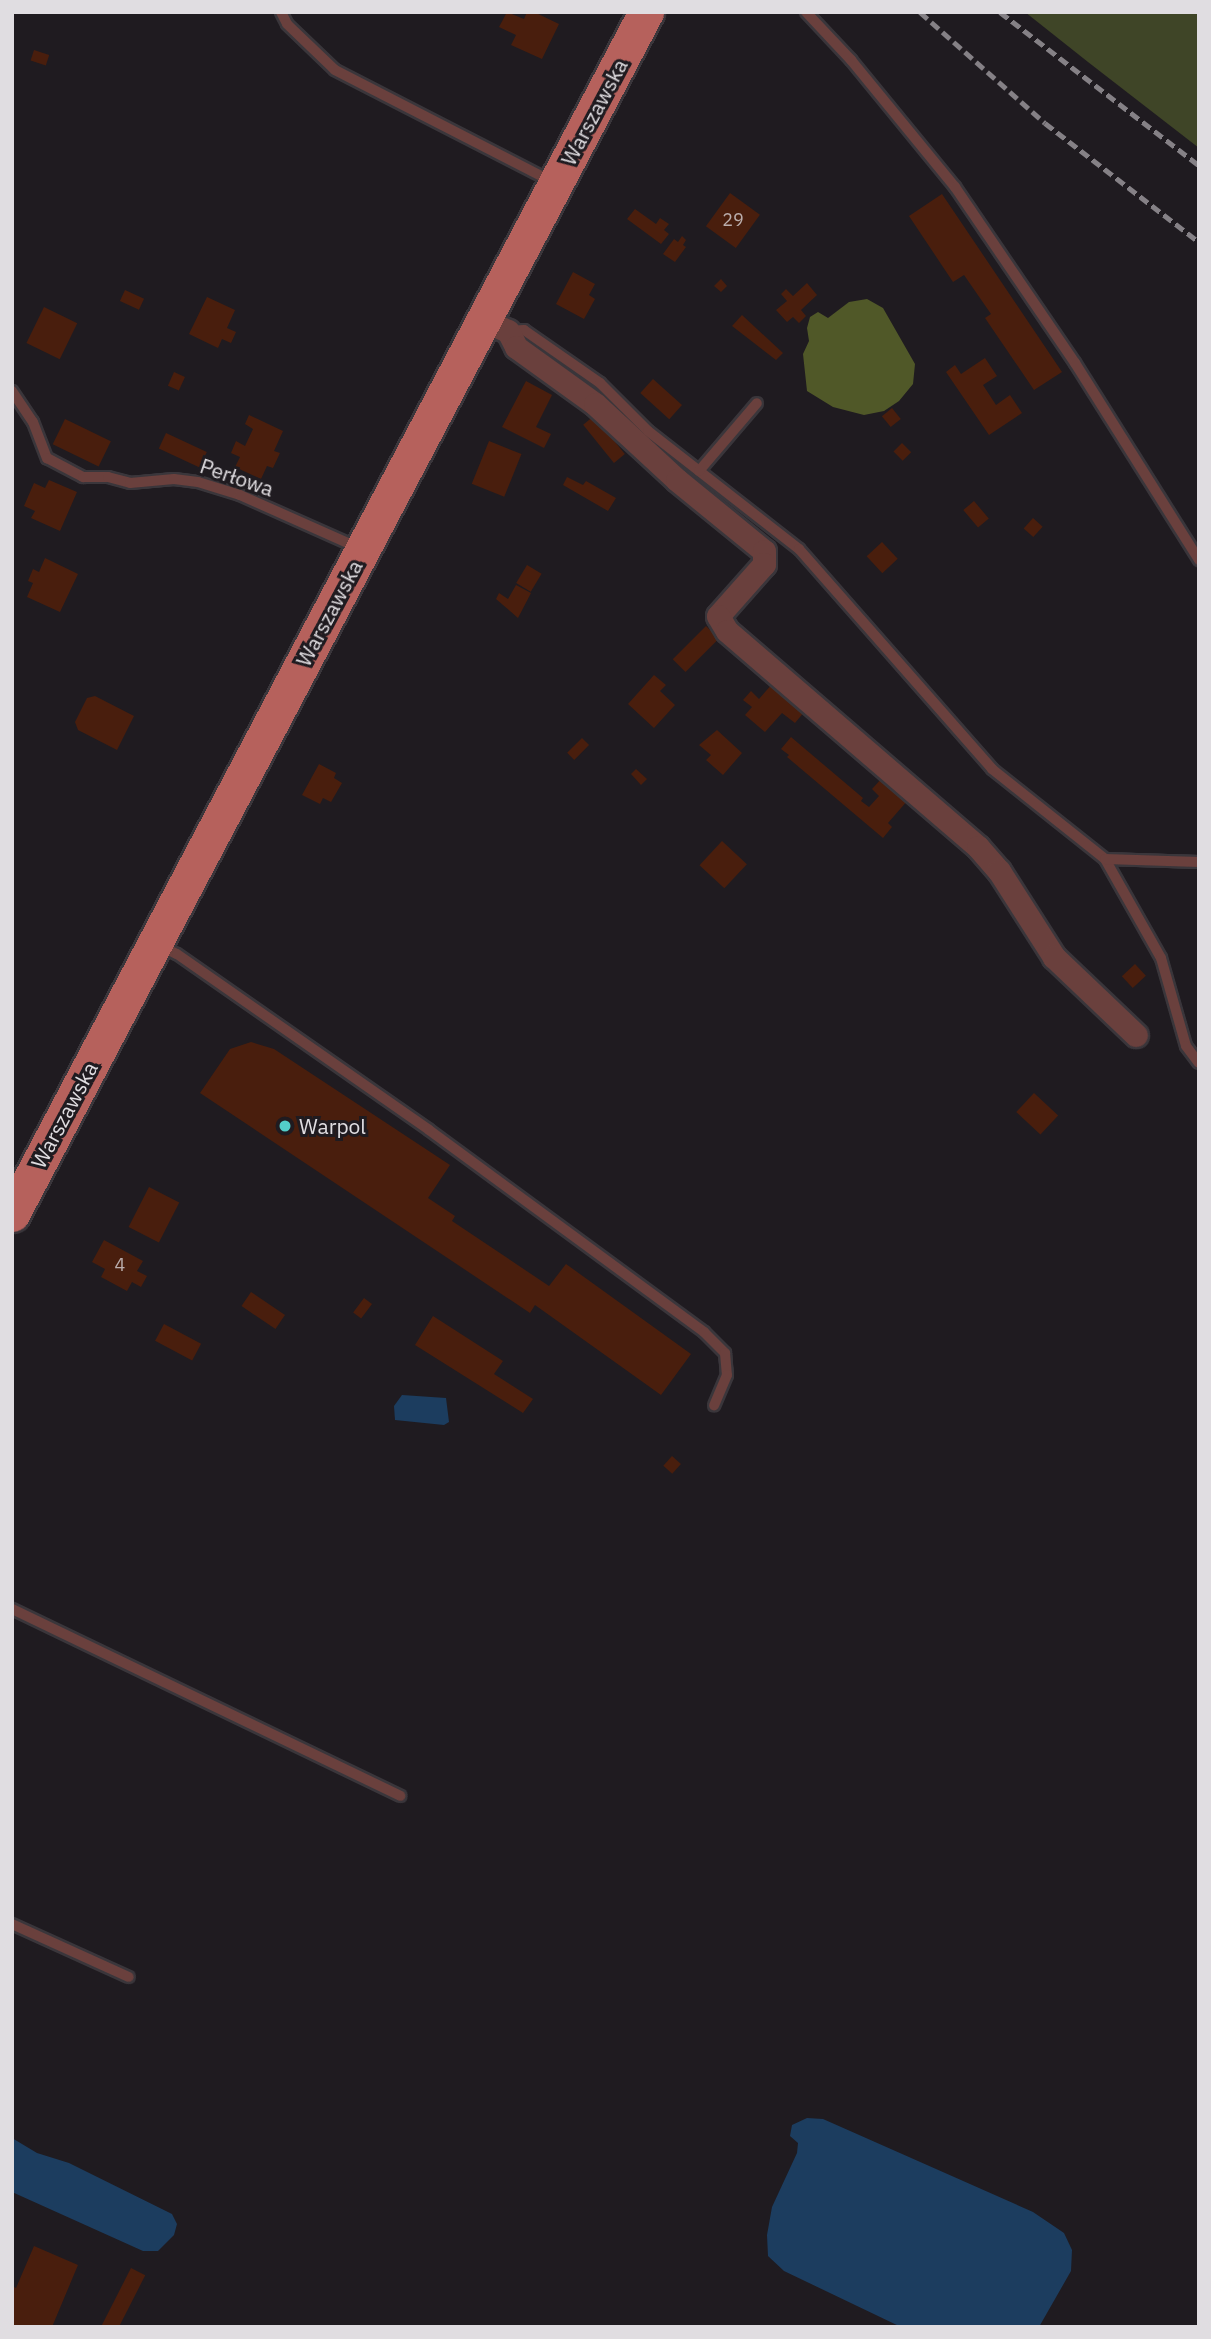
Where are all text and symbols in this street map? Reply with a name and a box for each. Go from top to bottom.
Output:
street label: Warszawska [555,55,633,169]
house number: 29 [722,209,744,231]
street label: Perłowa [197,453,277,501]
street label: Warszawska [290,556,368,670]
street label: Warszawska [25,1058,103,1172]
place label: Warpol [299,1113,366,1139]
marker: Warpol [277,1118,293,1134]
house number: 4 [115,1254,125,1276]

